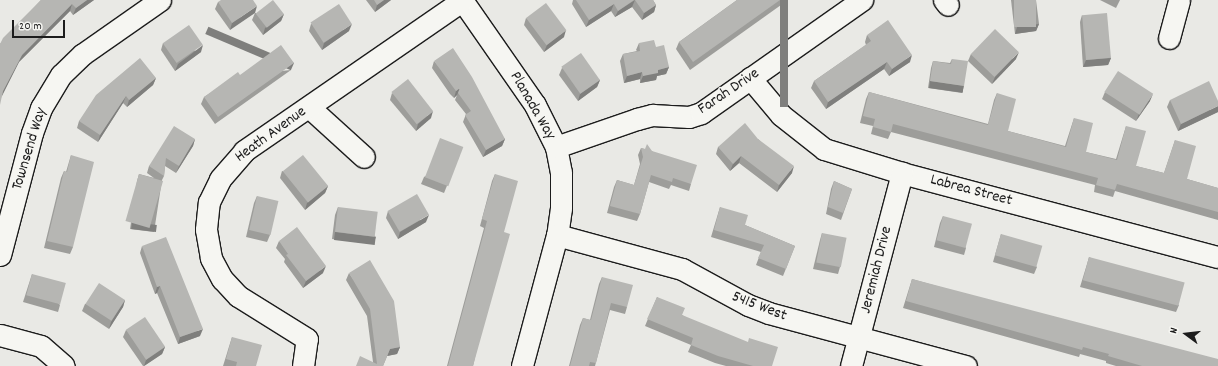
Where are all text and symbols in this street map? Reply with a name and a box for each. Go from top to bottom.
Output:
scale bar [14,12,67,38]
text: 20 m [19,18,42,35]
street label: Farah Drive [695,64,763,120]
street label: Planada Way [505,69,559,143]
street label: Heath Avenue [232,103,310,167]
street label: Townsend Way [8,105,52,193]
street label: Labrea Street [928,171,1014,211]
street label: Jeremiah Drive [857,224,897,316]
street label: 5415 West [729,288,789,326]
north arrow [1166,314,1206,354]
text: N [1166,326,1183,336]

